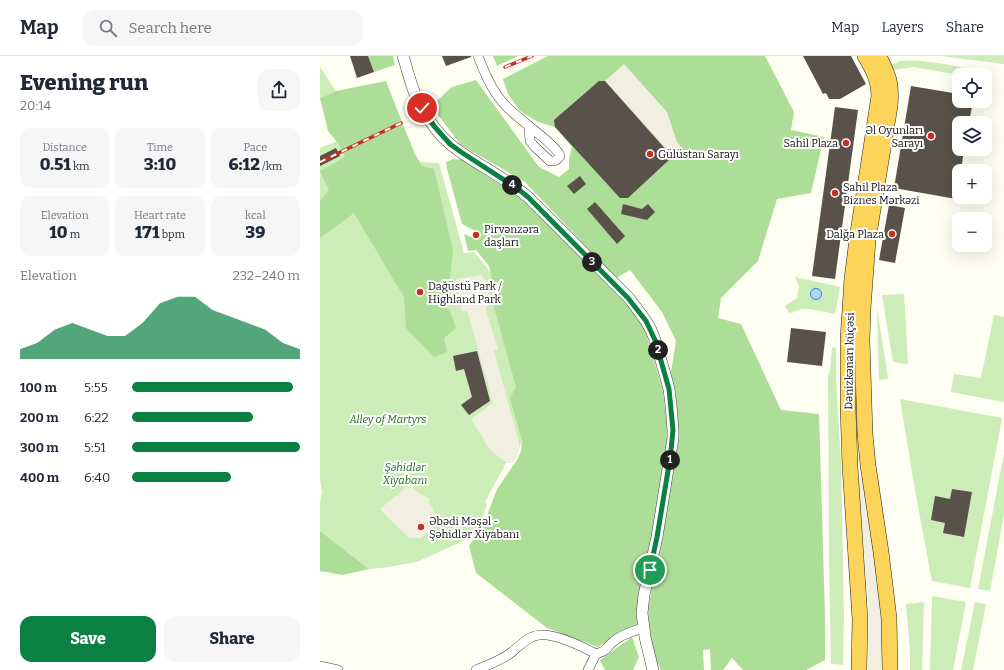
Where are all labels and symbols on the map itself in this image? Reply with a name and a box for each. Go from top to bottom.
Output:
pin [405,91,439,125]
place label: Əl Oyunları Sarayı [865,124,924,150]
marker: Əl Oyunları Sarayı [926,131,936,141]
place label: Sahil Plaza [783,137,838,150]
marker: Sahil Plaza [841,138,851,148]
place label: Gülüstan Sarayı [658,148,739,161]
marker: Gülüstan Sarayı [645,149,655,159]
pin: 4 [502,175,522,195]
place label: Sahil Plaza Biznes Mərkəzi [843,181,920,207]
marker: Sahil Plaza Biznes Mərkəzi [830,188,840,198]
place label: Pirvənzəra daşları [484,223,539,249]
place label: Dalğa Plaza [826,228,884,241]
marker: Dalğa Plaza [887,229,897,239]
marker: Pirvənzəra daşları [471,230,481,240]
pin: 3 [582,252,602,272]
place label: Dağüstü Park / Highland Park [428,280,502,306]
marker: Dağüstü Park / Highland Park [415,287,425,297]
street label: Dənizkənarı küçəsi [842,312,857,410]
pin: 2 [648,340,668,360]
park label: Alley of Martyrs [348,413,427,426]
pin: 1 [660,450,680,470]
park label: Şəhidlər Xiyabanı [382,461,427,487]
place label: Əbədi Məşəl - Şəhidlər Xiyabanı [429,515,520,541]
marker: Əbədi Məşəl - Şəhidlər Xiyabanı [416,522,426,532]
pin [633,553,667,587]

